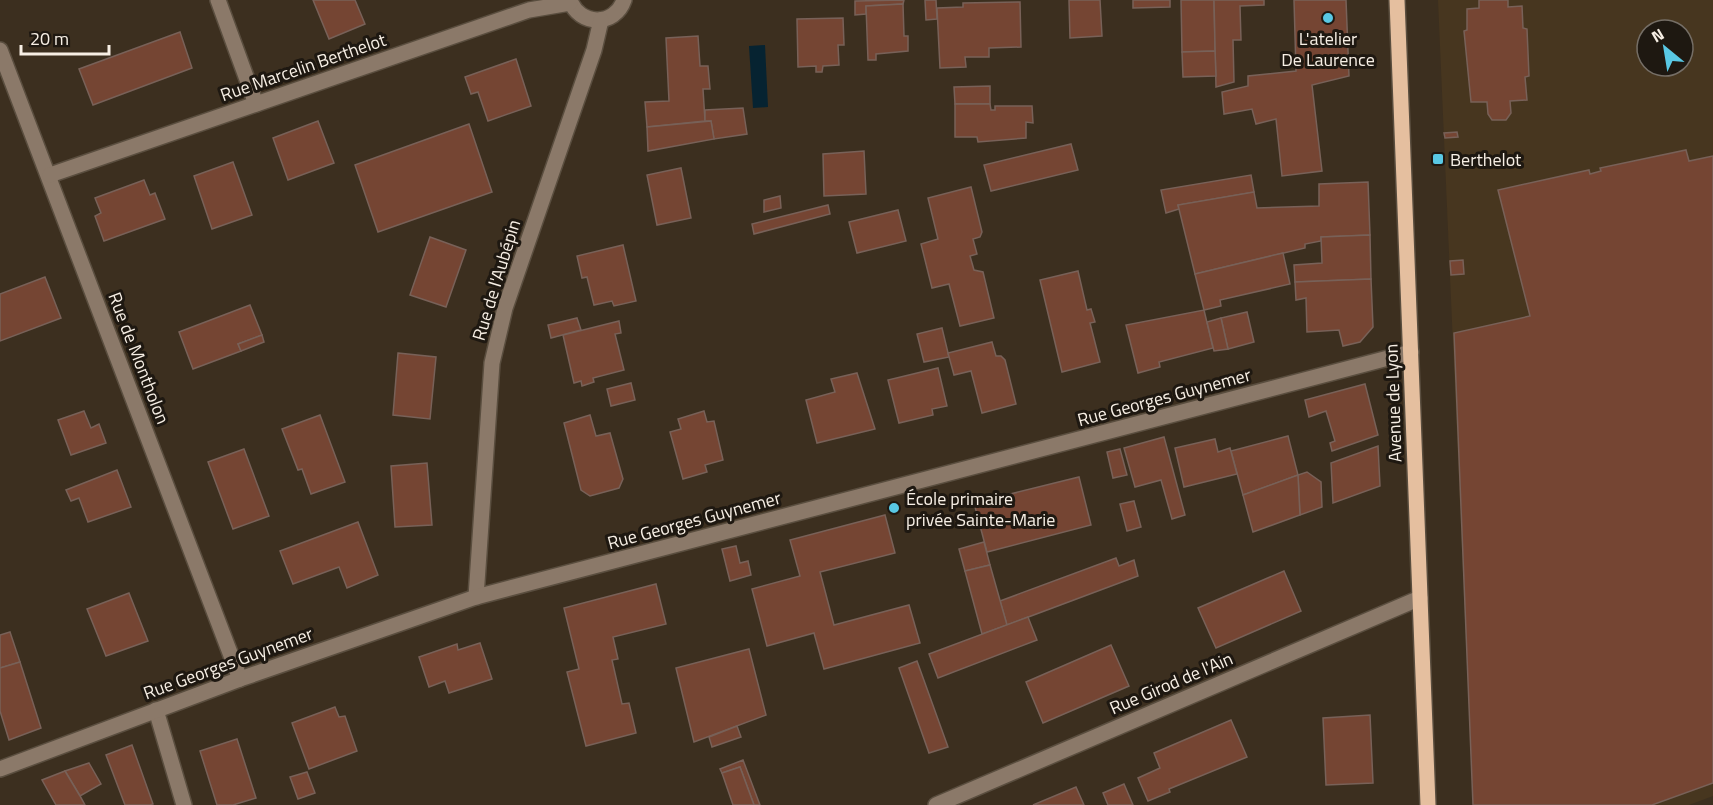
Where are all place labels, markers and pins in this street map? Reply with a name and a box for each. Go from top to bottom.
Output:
marker: L'atelier De Laurence [1321,11,1335,25]
place label: L'atelier De Laurence [1281,25,1375,73]
place label: Berthelot [1450,146,1522,173]
marker: Berthelot [1431,152,1445,166]
place label: École primaire privée Sainte-Marie [906,485,1055,533]
marker: École primaire privée Sainte-Marie [887,501,901,515]

